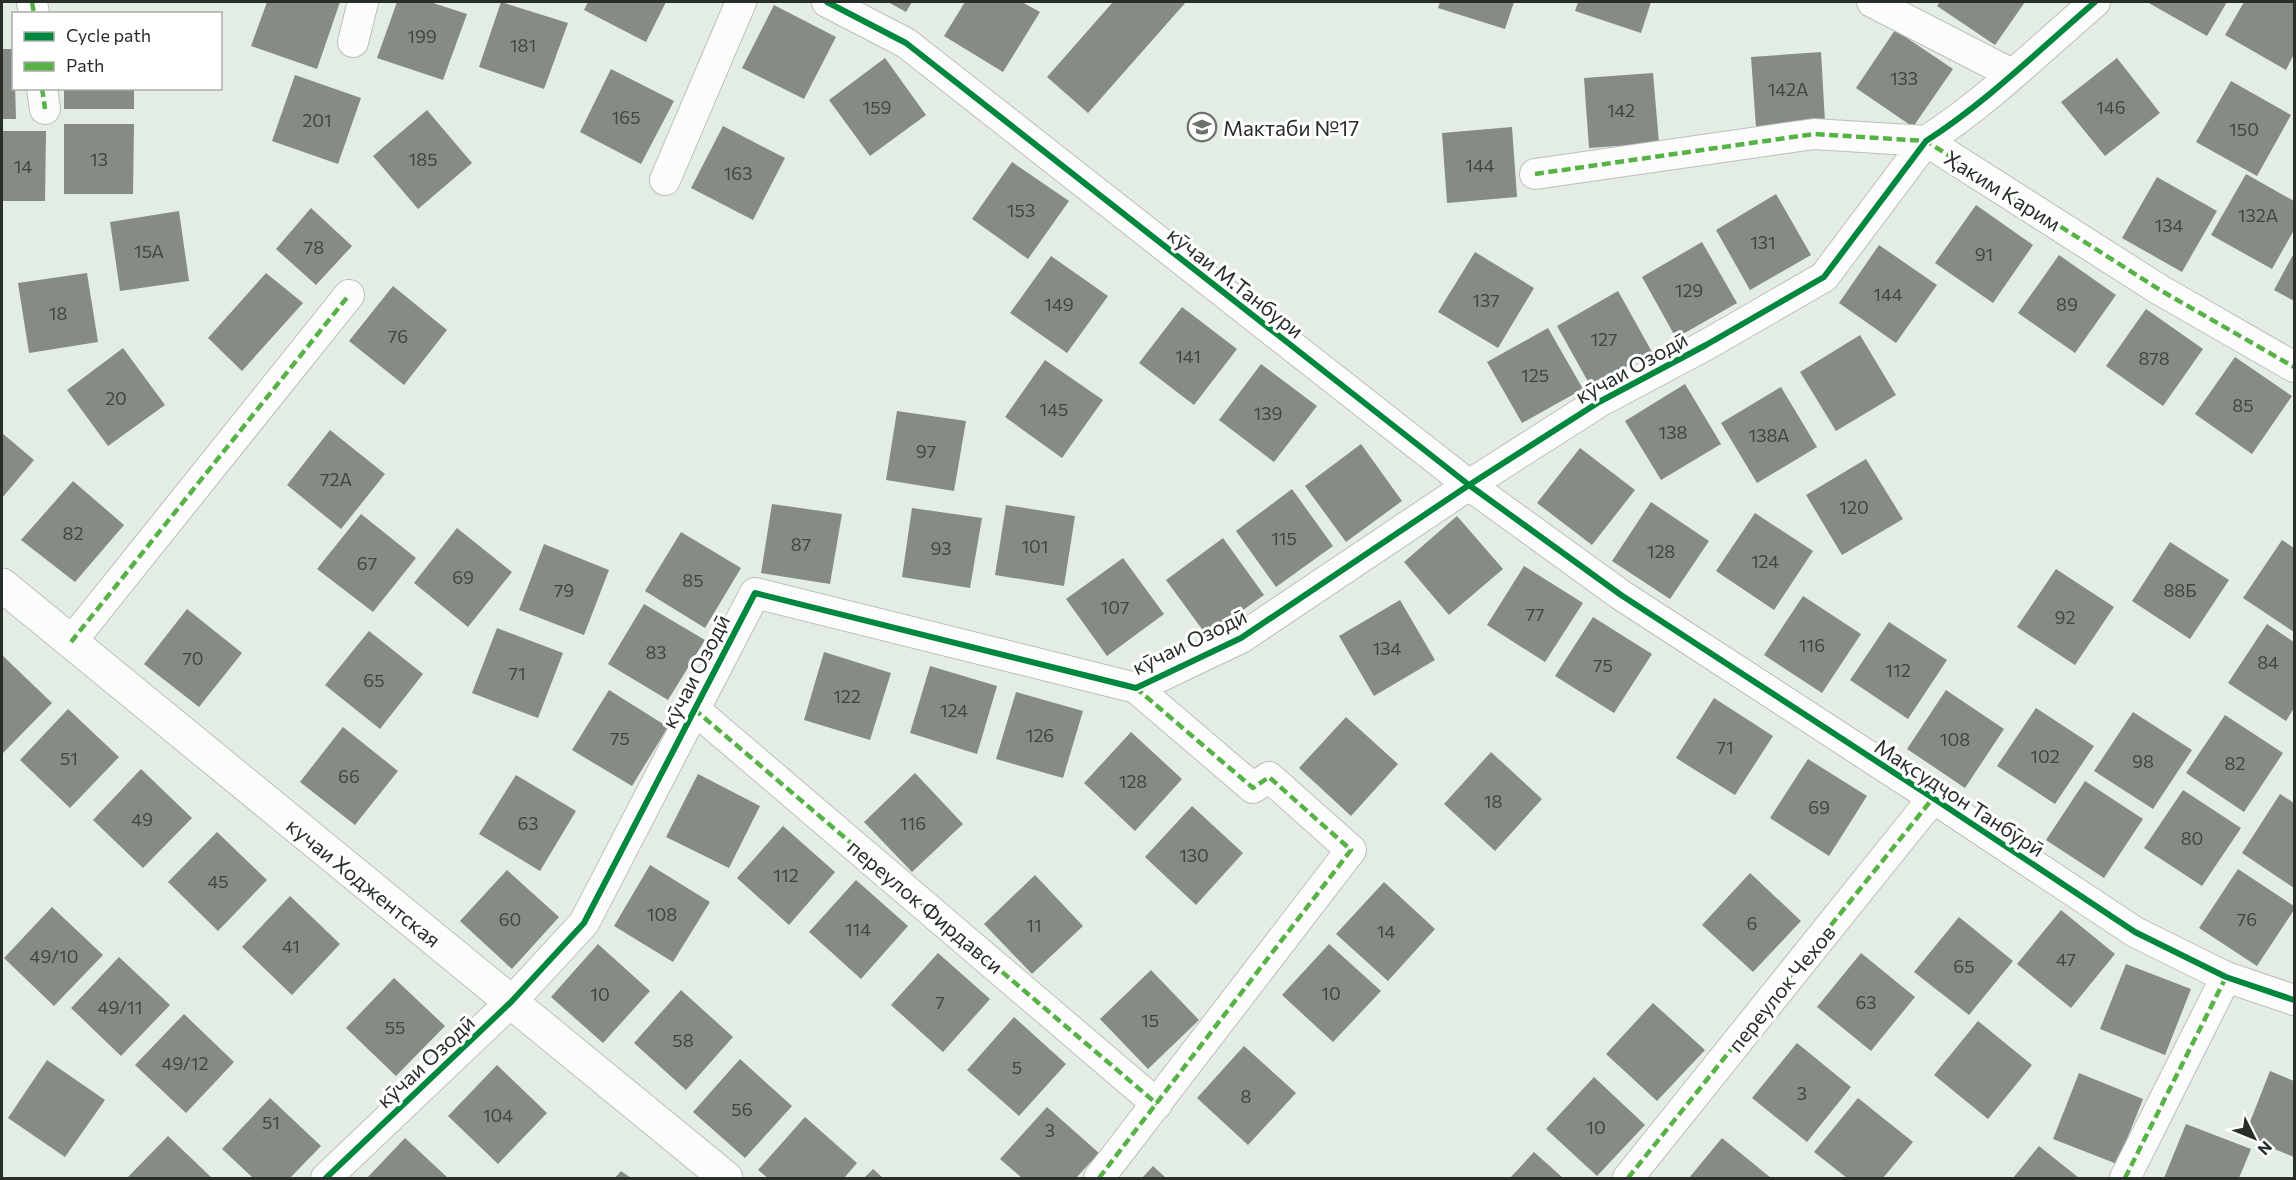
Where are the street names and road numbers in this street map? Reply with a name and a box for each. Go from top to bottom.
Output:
street label: Ҳаким Карим [1940,144,2066,236]
street label: кӯчаи М.Танбури [1163,221,1309,343]
street label: кӯчаи Озодӣ [1571,326,1691,408]
street label: кӯчаи Озодӣ [1128,603,1250,679]
street label: кӯчаи Озодӣ [656,610,734,732]
street label: Мақсудҷон Танбӯрӣ [1870,733,2050,861]
street label: кучаи Ходжентская [282,812,446,952]
street label: переулок Фирдавси [843,834,1009,978]
street label: переулок Чехов [1722,920,1840,1056]
street label: кӯчаи Озодӣ [371,1009,479,1113]

